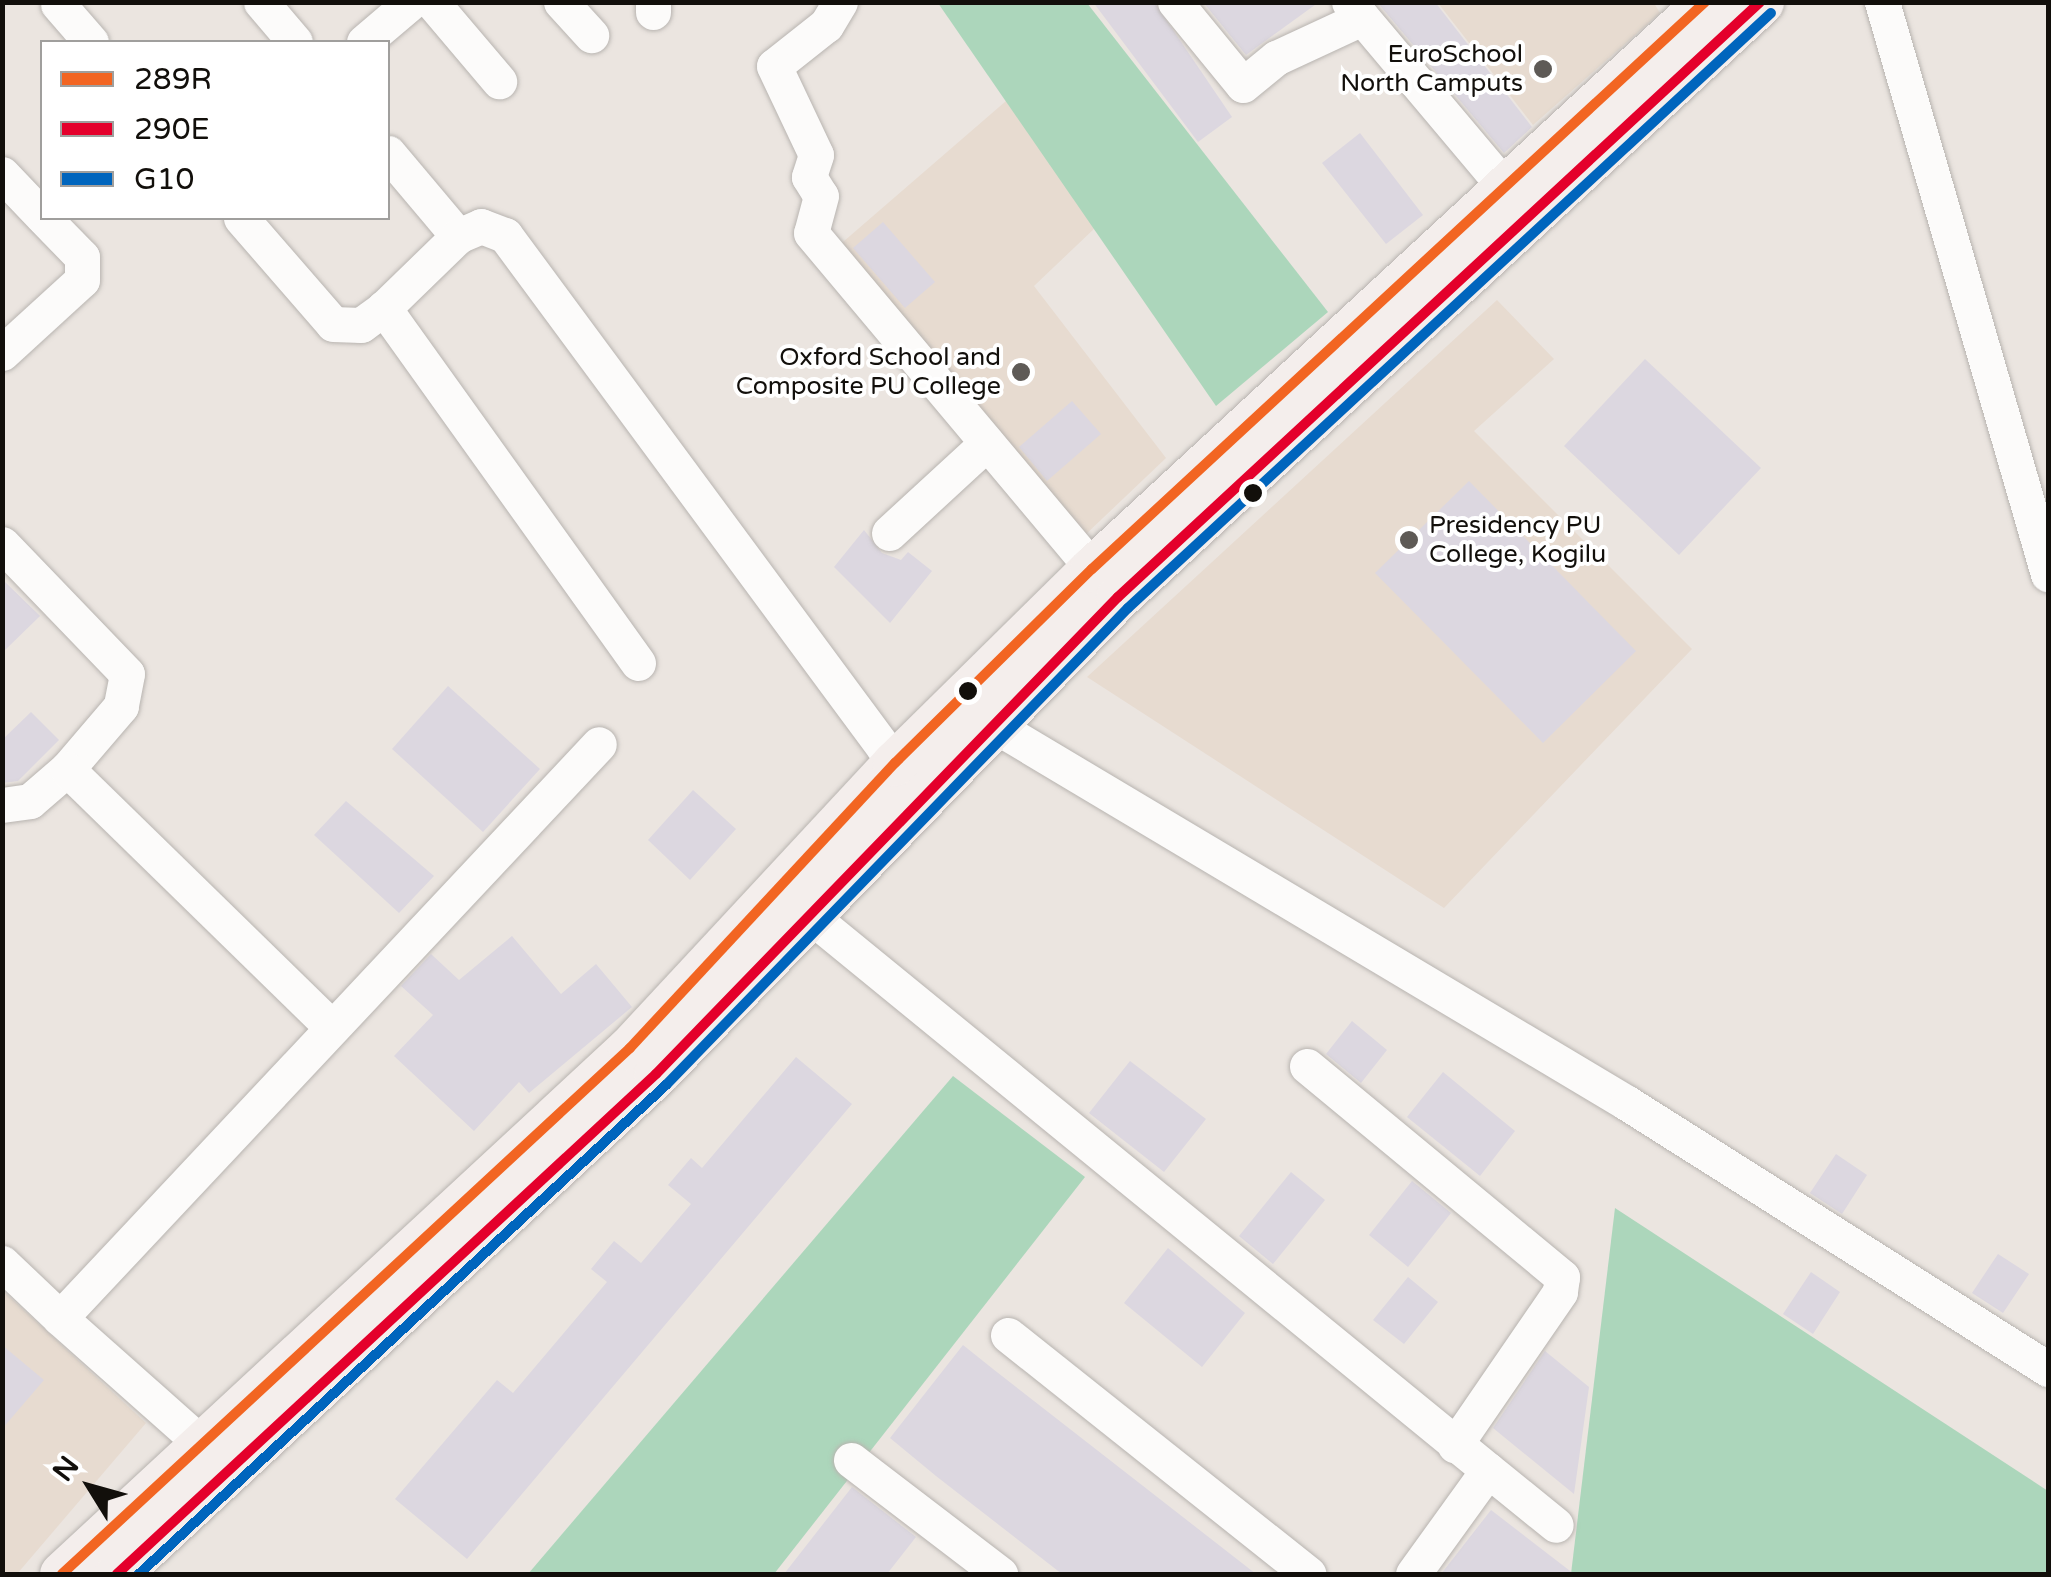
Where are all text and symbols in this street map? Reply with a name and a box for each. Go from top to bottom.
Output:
legend [40,40,390,220]
place label: EuroSchool North Camputs [1340,40,1523,99]
marker: EuroSchool North Camputs [1532,58,1554,80]
text: 289R [134,61,212,98]
text: 290E [134,111,210,148]
text: G10 [134,161,194,198]
place label: Oxford School and Composite PU College [736,343,1001,402]
marker: Oxford School and Composite PU College [1010,361,1032,383]
unlabelled marker [1243,483,1263,503]
place label: Presidency PU College, Kogilu [1429,511,1606,570]
marker: Presidency PU College, Kogilu [1398,529,1420,551]
unlabelled marker [958,681,978,701]
north arrow [40,1437,140,1537]
text: N [46,1450,86,1488]

